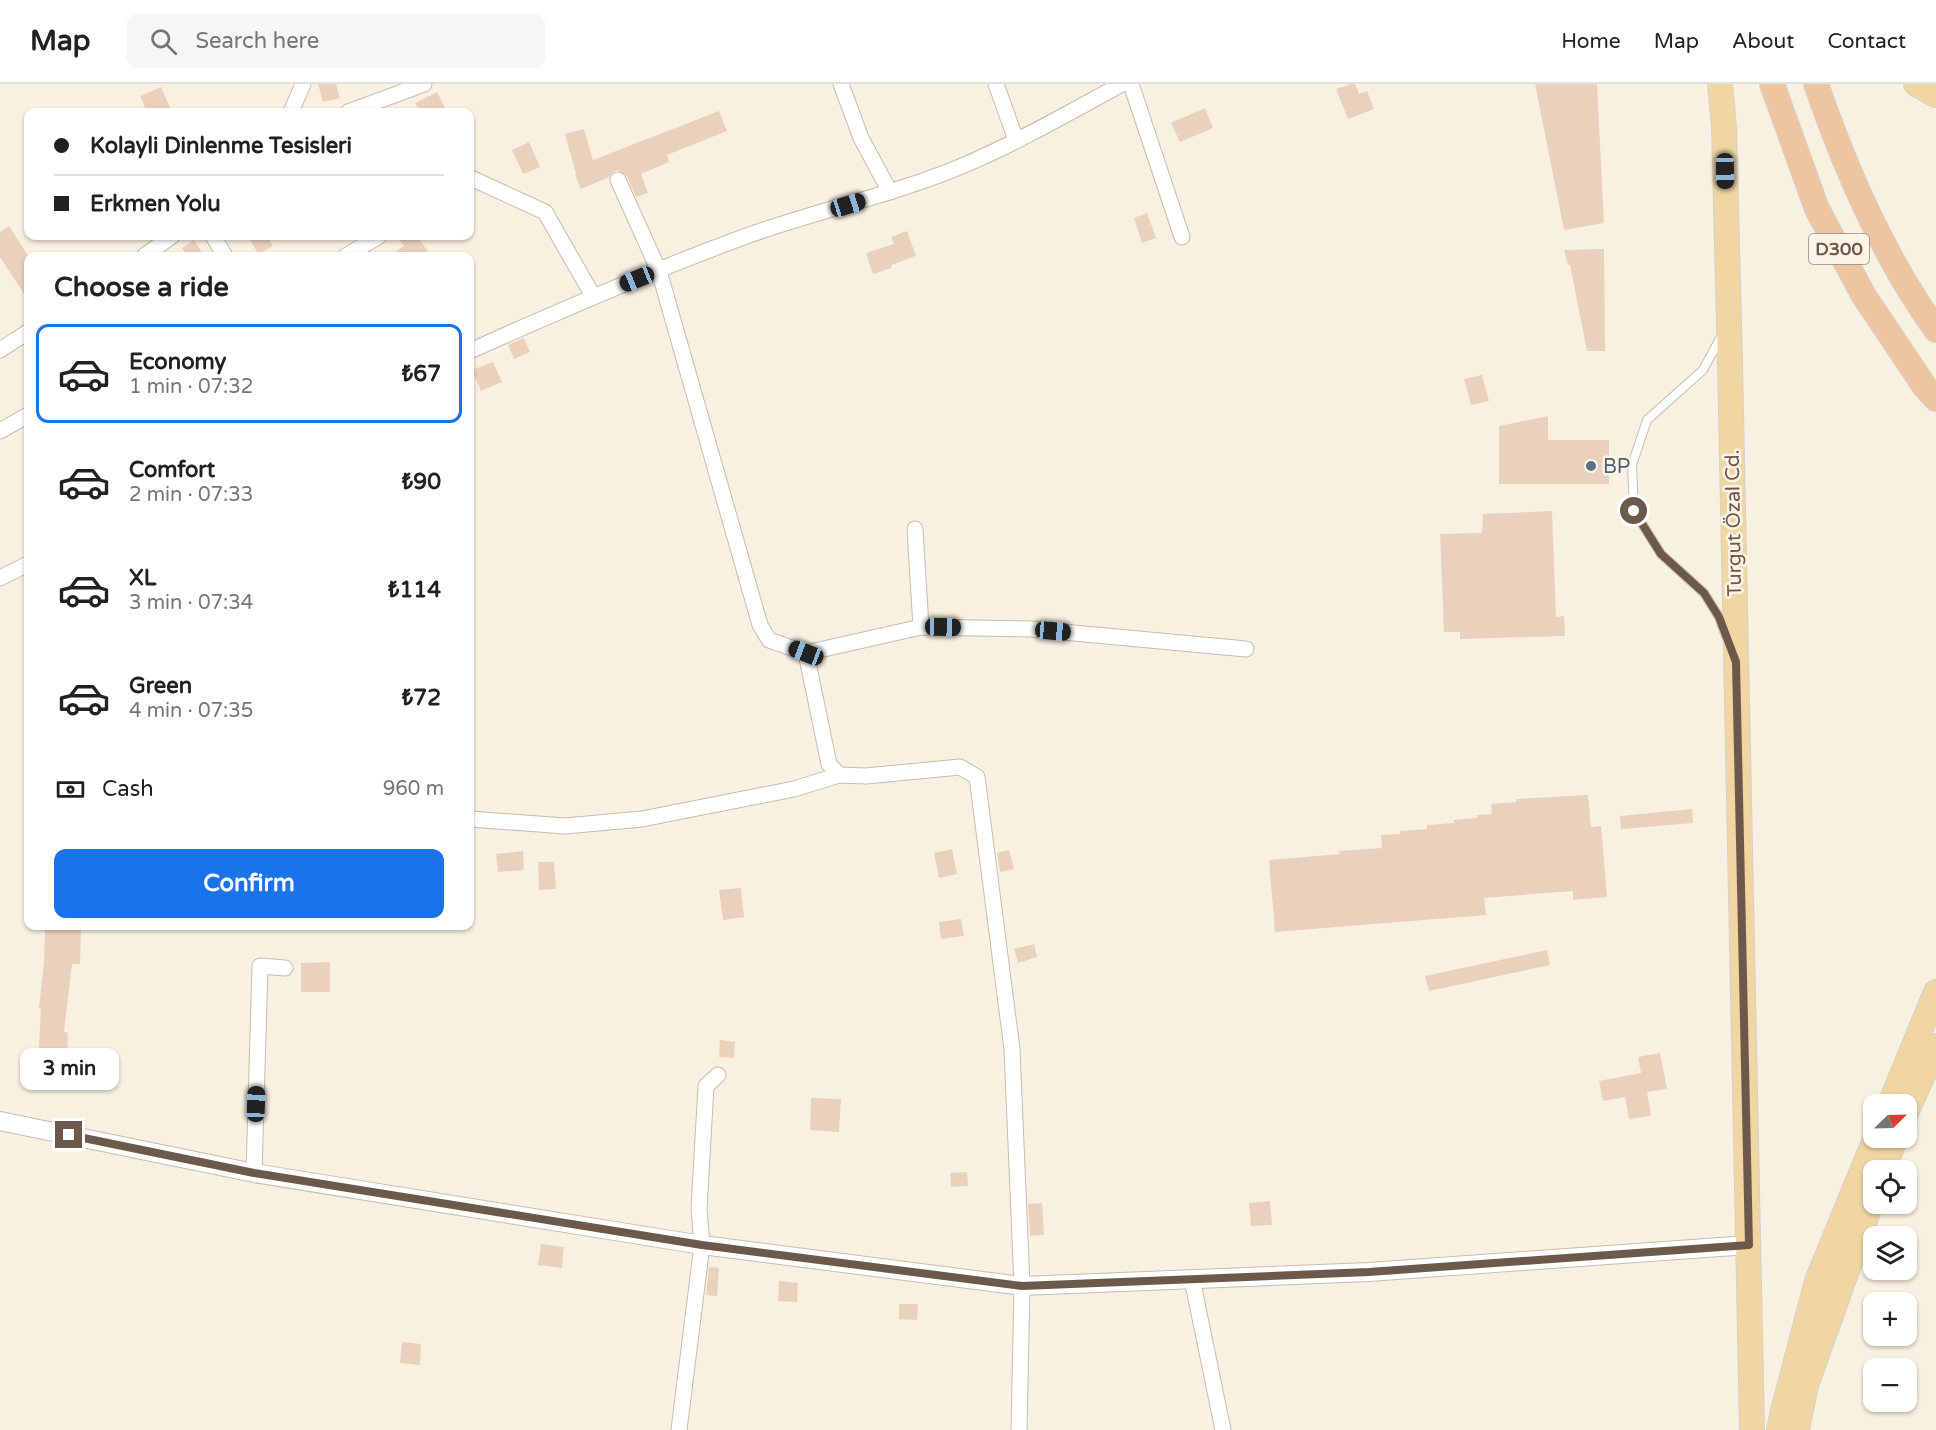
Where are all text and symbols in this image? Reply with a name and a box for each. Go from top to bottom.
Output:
search box [126,14,546,68]
text: Map [30,24,90,58]
icon: search [147,25,180,58]
text: Search here [195,28,319,54]
text: Home [1561,29,1621,54]
text: Map [1654,29,1699,54]
text: About [1732,29,1794,54]
text: Contact [1827,29,1906,54]
text: Kolayli Dinlenme Tesisleri [90,133,352,159]
car [1716,153,1734,189]
text: Erkmen Yolu [90,191,221,217]
car [828,191,868,219]
road number: D300 [1809,234,1869,264]
car [617,264,657,294]
text: Choose a ride [54,271,229,304]
icon: car [57,347,111,401]
text: Economy [129,349,226,375]
text: ₺67 [402,361,441,387]
text: 1 min · 07:32 [129,375,253,399]
street label: Turgut Özal Cd. [1720,449,1747,597]
icon: car [57,455,111,509]
place label: BP [1603,455,1630,479]
text: Comfort [129,457,215,483]
marker: BP [1584,459,1598,473]
text: ₺90 [402,469,441,495]
text: 2 min · 07:33 [129,483,253,507]
route start [1620,497,1647,524]
icon: car [57,563,111,617]
text: XL [129,565,156,591]
text: ₺114 [388,577,441,603]
text: 3 min · 07:34 [129,591,253,615]
car [925,618,961,636]
car [1034,620,1072,642]
car [786,638,826,668]
icon: car [57,671,111,725]
text: Green [129,673,192,699]
text: ₺72 [402,685,441,711]
text: 4 min · 07:35 [129,699,253,723]
icon: cash [54,773,87,806]
text: Cash [102,776,154,802]
text: 960 m [383,777,444,801]
button: Confirm [54,849,444,918]
callout: 3 min [20,1048,118,1090]
text: 3 min [43,1057,96,1081]
car [246,1086,266,1122]
north arrow [1863,1094,1917,1148]
map controls [1863,1094,1917,1412]
route end [55,1121,82,1148]
button: locate [1863,1160,1917,1214]
button: layers [1863,1226,1917,1280]
button: + [1863,1292,1917,1346]
button: − [1863,1358,1917,1412]

